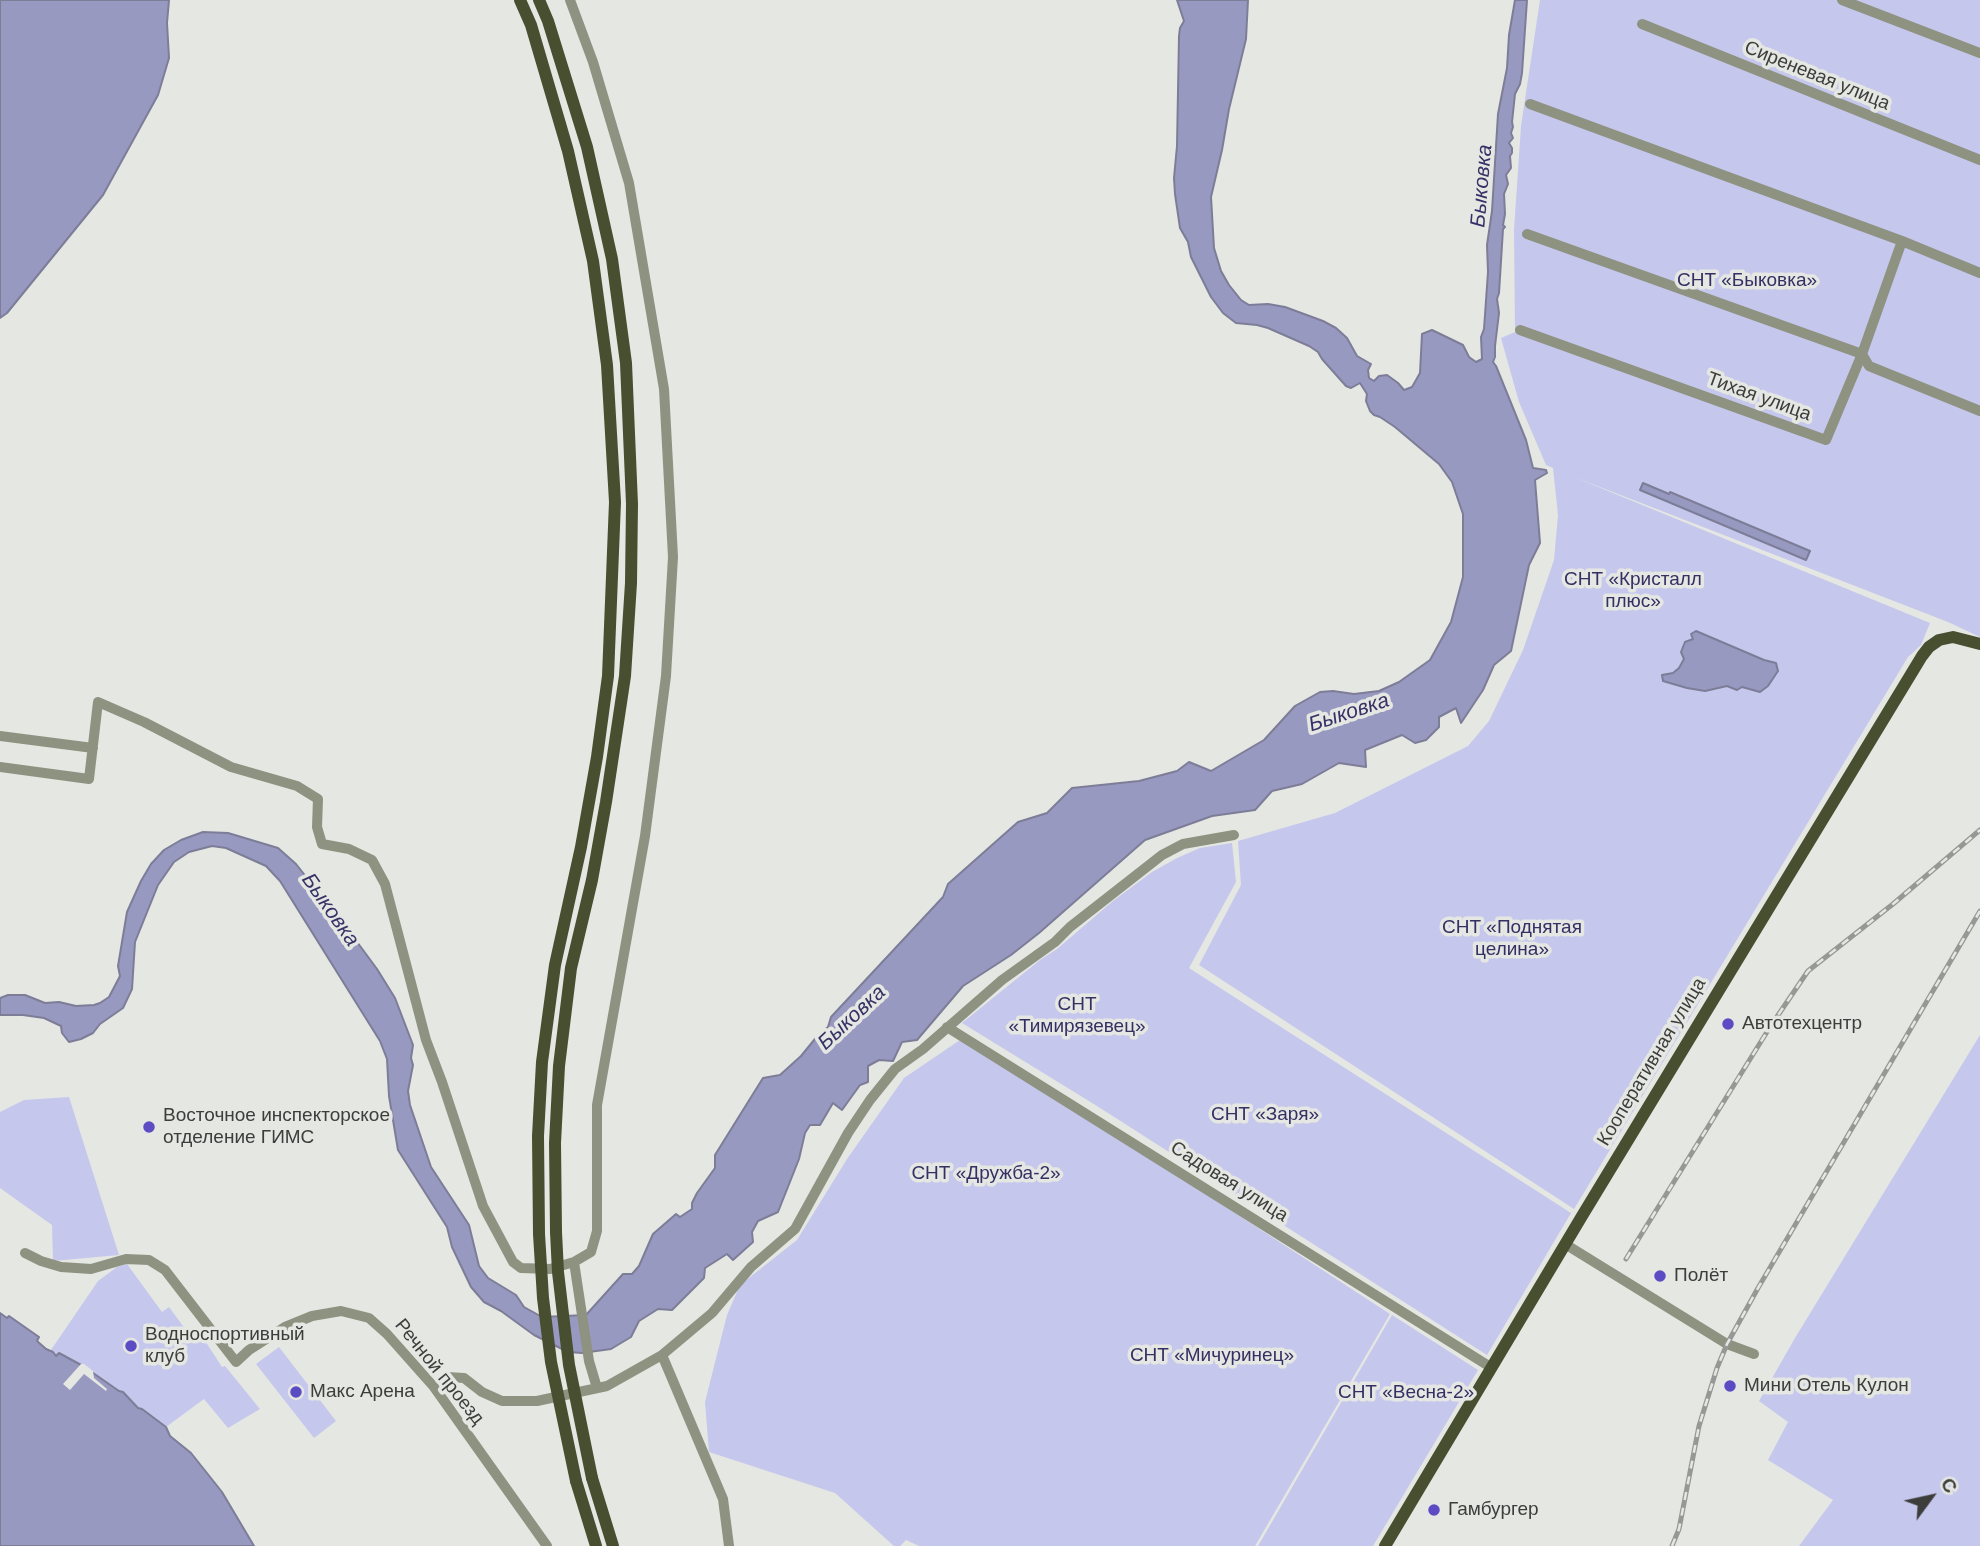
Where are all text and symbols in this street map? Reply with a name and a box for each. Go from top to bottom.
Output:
street label: Сиреневая улица [1741,36,1893,116]
water label: Быковка [1466,143,1498,229]
park label: СНТ «Быковка» [1677,270,1817,292]
street label: Тихая улица [1704,368,1814,426]
park label: СНТ «Кристалл плюс» [1564,569,1702,613]
water label: Быковка [1306,688,1392,738]
water label: Быковка [296,869,364,951]
park label: СНТ «Поднятая целина» [1442,917,1582,961]
street label: Кооперативная улица [1593,974,1711,1150]
water label: Быковка [813,980,891,1056]
park label: СНТ «Тимирязевец» [1008,994,1146,1038]
place label: Автотехцентр [1742,1013,1862,1035]
marker: Автотехцентр [1720,1016,1736,1032]
park label: СНТ «Заря» [1211,1104,1319,1126]
place label: Восточное инспекторское отделение ГИМС [163,1105,390,1149]
marker: Восточное инспекторское отделение ГИМС [141,1119,157,1135]
street label: Садовая улица [1166,1137,1292,1227]
park label: СНТ «Дружба-2» [911,1163,1061,1185]
place label: Полёт [1674,1265,1728,1287]
marker: Полёт [1652,1268,1668,1284]
street label: Речной проезд [389,1314,489,1430]
place label: Водноспортивный клуб [145,1324,305,1368]
marker: Водноспортивный клуб [123,1338,139,1354]
park label: СНТ «Мичуринец» [1130,1345,1294,1367]
place label: Мини Отель Кулон [1744,1375,1909,1397]
marker: Мини Отель Кулон [1722,1378,1738,1394]
place label: Макс Арена [310,1381,415,1403]
park label: СНТ «Весна-2» [1338,1382,1474,1404]
marker: Макс Арена [288,1384,304,1400]
north arrow [1896,1462,1966,1532]
text: С [1936,1474,1962,1497]
place label: Гамбургер [1448,1499,1539,1521]
marker: Гамбургер [1426,1502,1442,1518]

